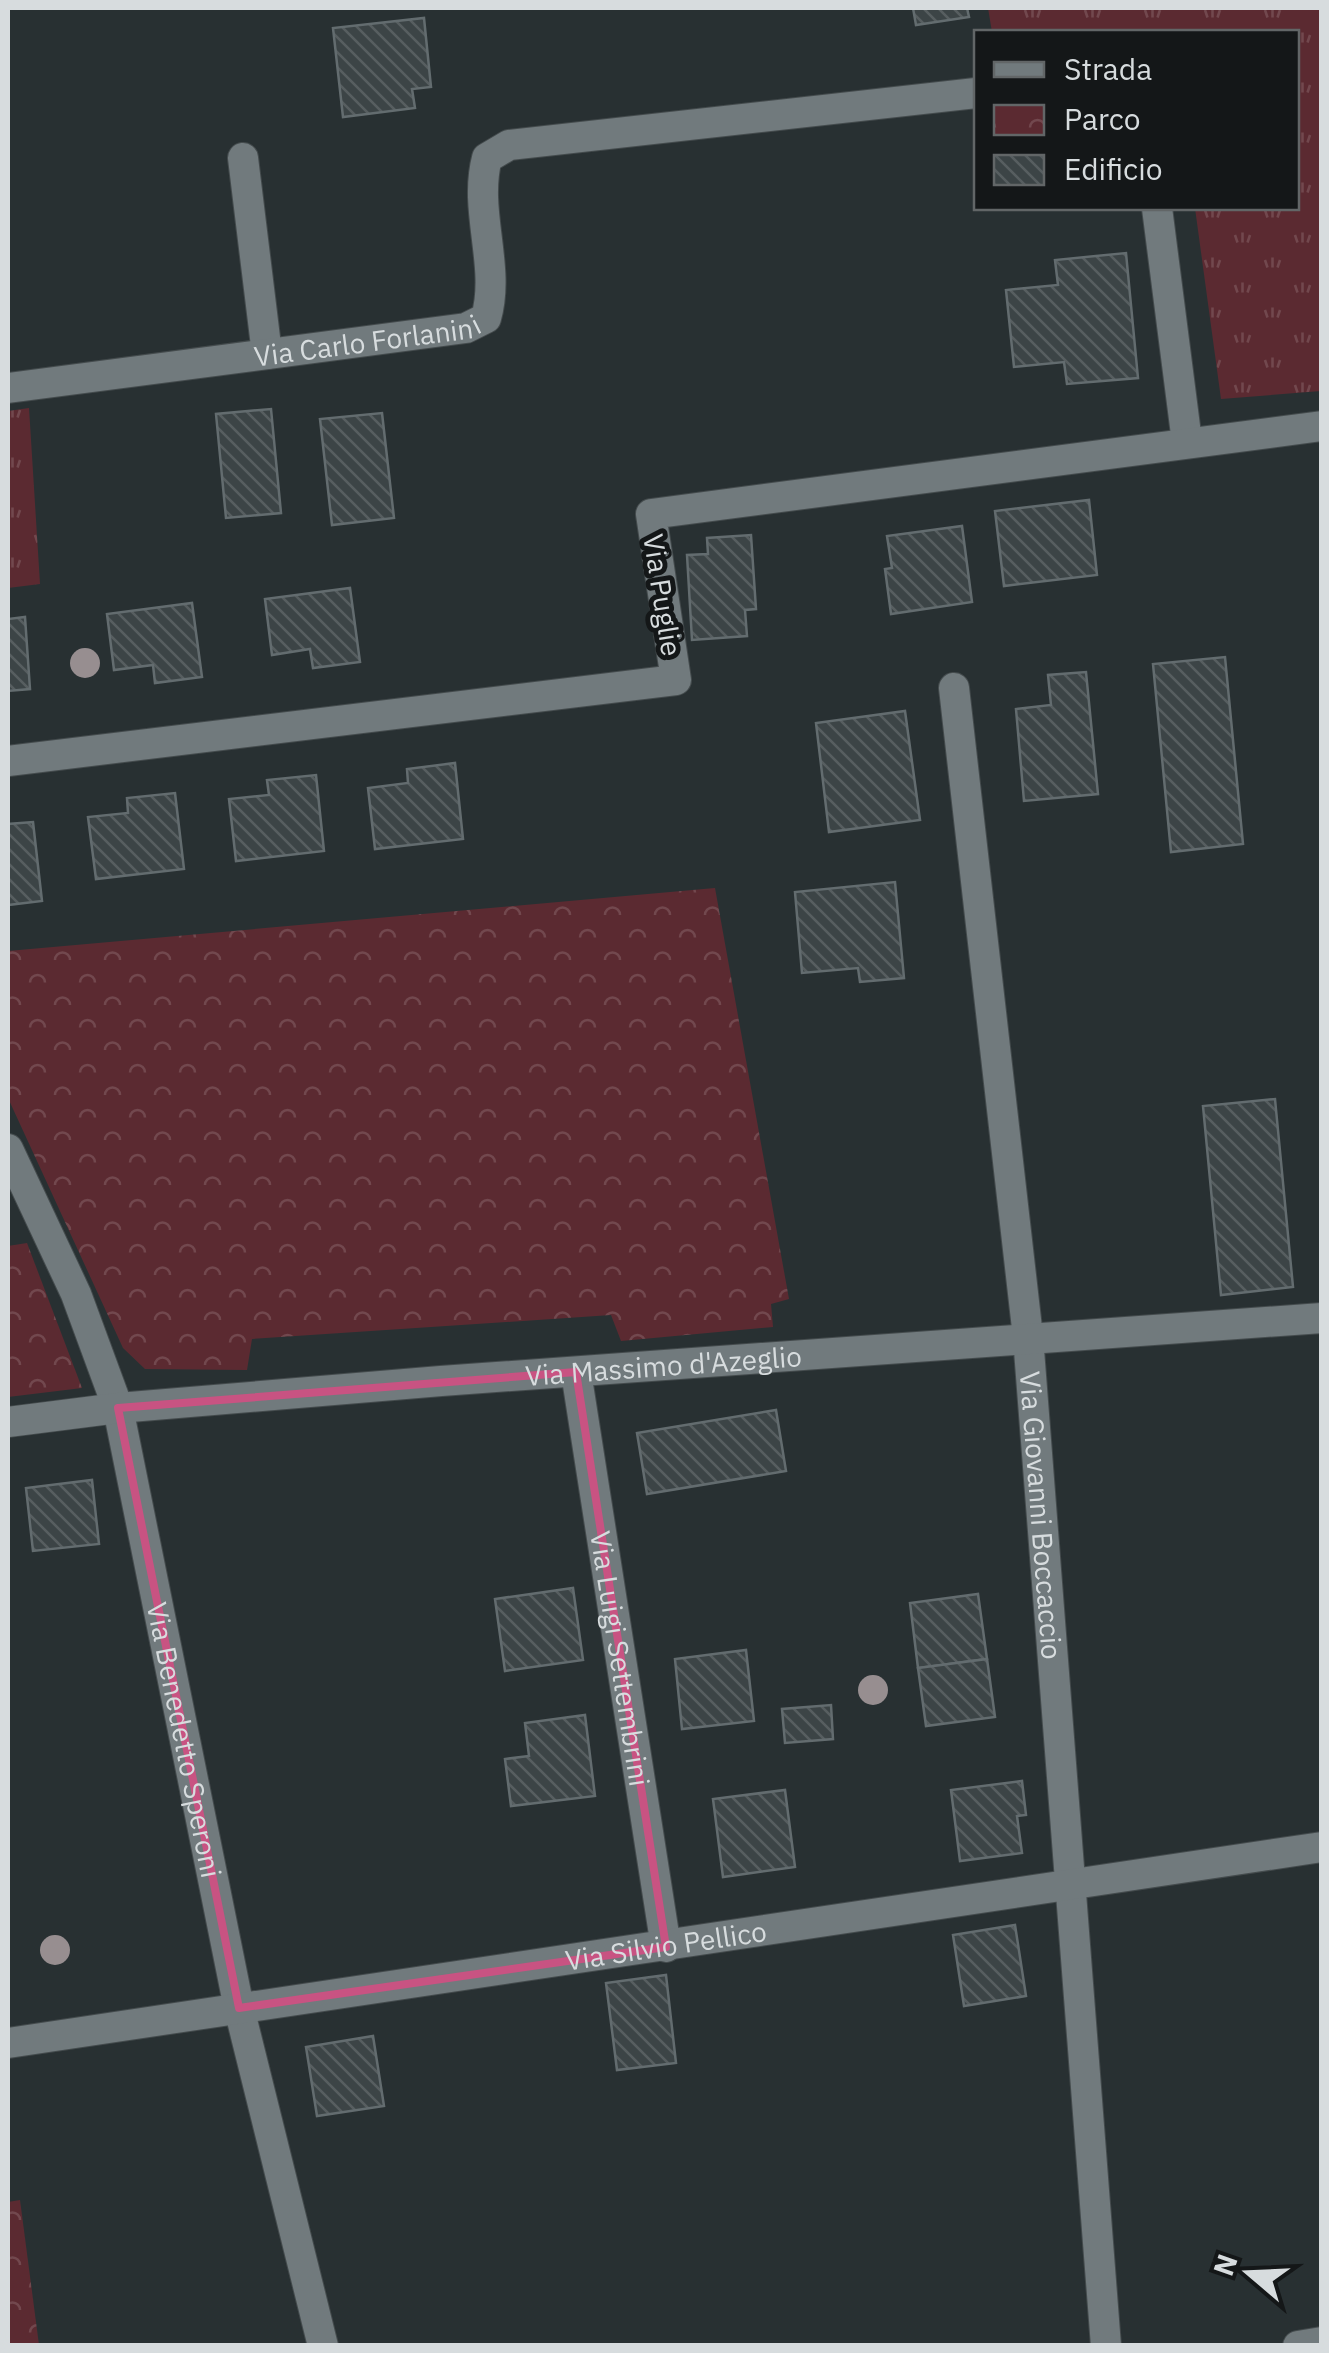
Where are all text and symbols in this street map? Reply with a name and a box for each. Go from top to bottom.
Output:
legend [974,30,1299,210]
text: Strada [1064,49,1152,88]
text: Parco [1064,99,1140,138]
text: Edificio [1064,149,1163,188]
street label: Via Carlo Forlanini [252,305,487,374]
street label: Via Puglie [635,531,691,659]
street label: Via Massimo d'Azeglio [524,1337,803,1393]
street label: Via Giovanni Boccaccio [1012,1370,1071,1661]
street label: Via Luigi Settembrini [583,1528,659,1789]
street label: Via Benedetto Speroni [139,1599,231,1881]
street label: Via Silvio Pellico [563,1912,769,1978]
north arrow [1199,2223,1299,2323]
text: N [1204,2249,1246,2280]

